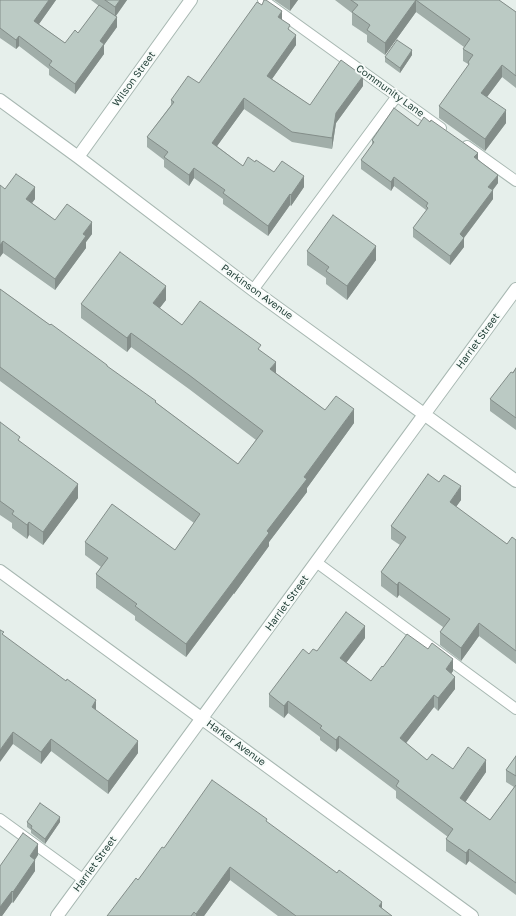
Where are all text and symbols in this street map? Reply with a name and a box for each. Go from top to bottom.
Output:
street label: Wilson Street [110,49,158,109]
street label: Community Lane [354,62,426,120]
street label: Parkinson Avenue [219,262,295,322]
street label: Harriet Street [454,311,502,371]
street label: Harriet Street [263,573,311,633]
street label: Harker Avenue [204,718,268,768]
street label: Harriet Street [71,834,119,894]

